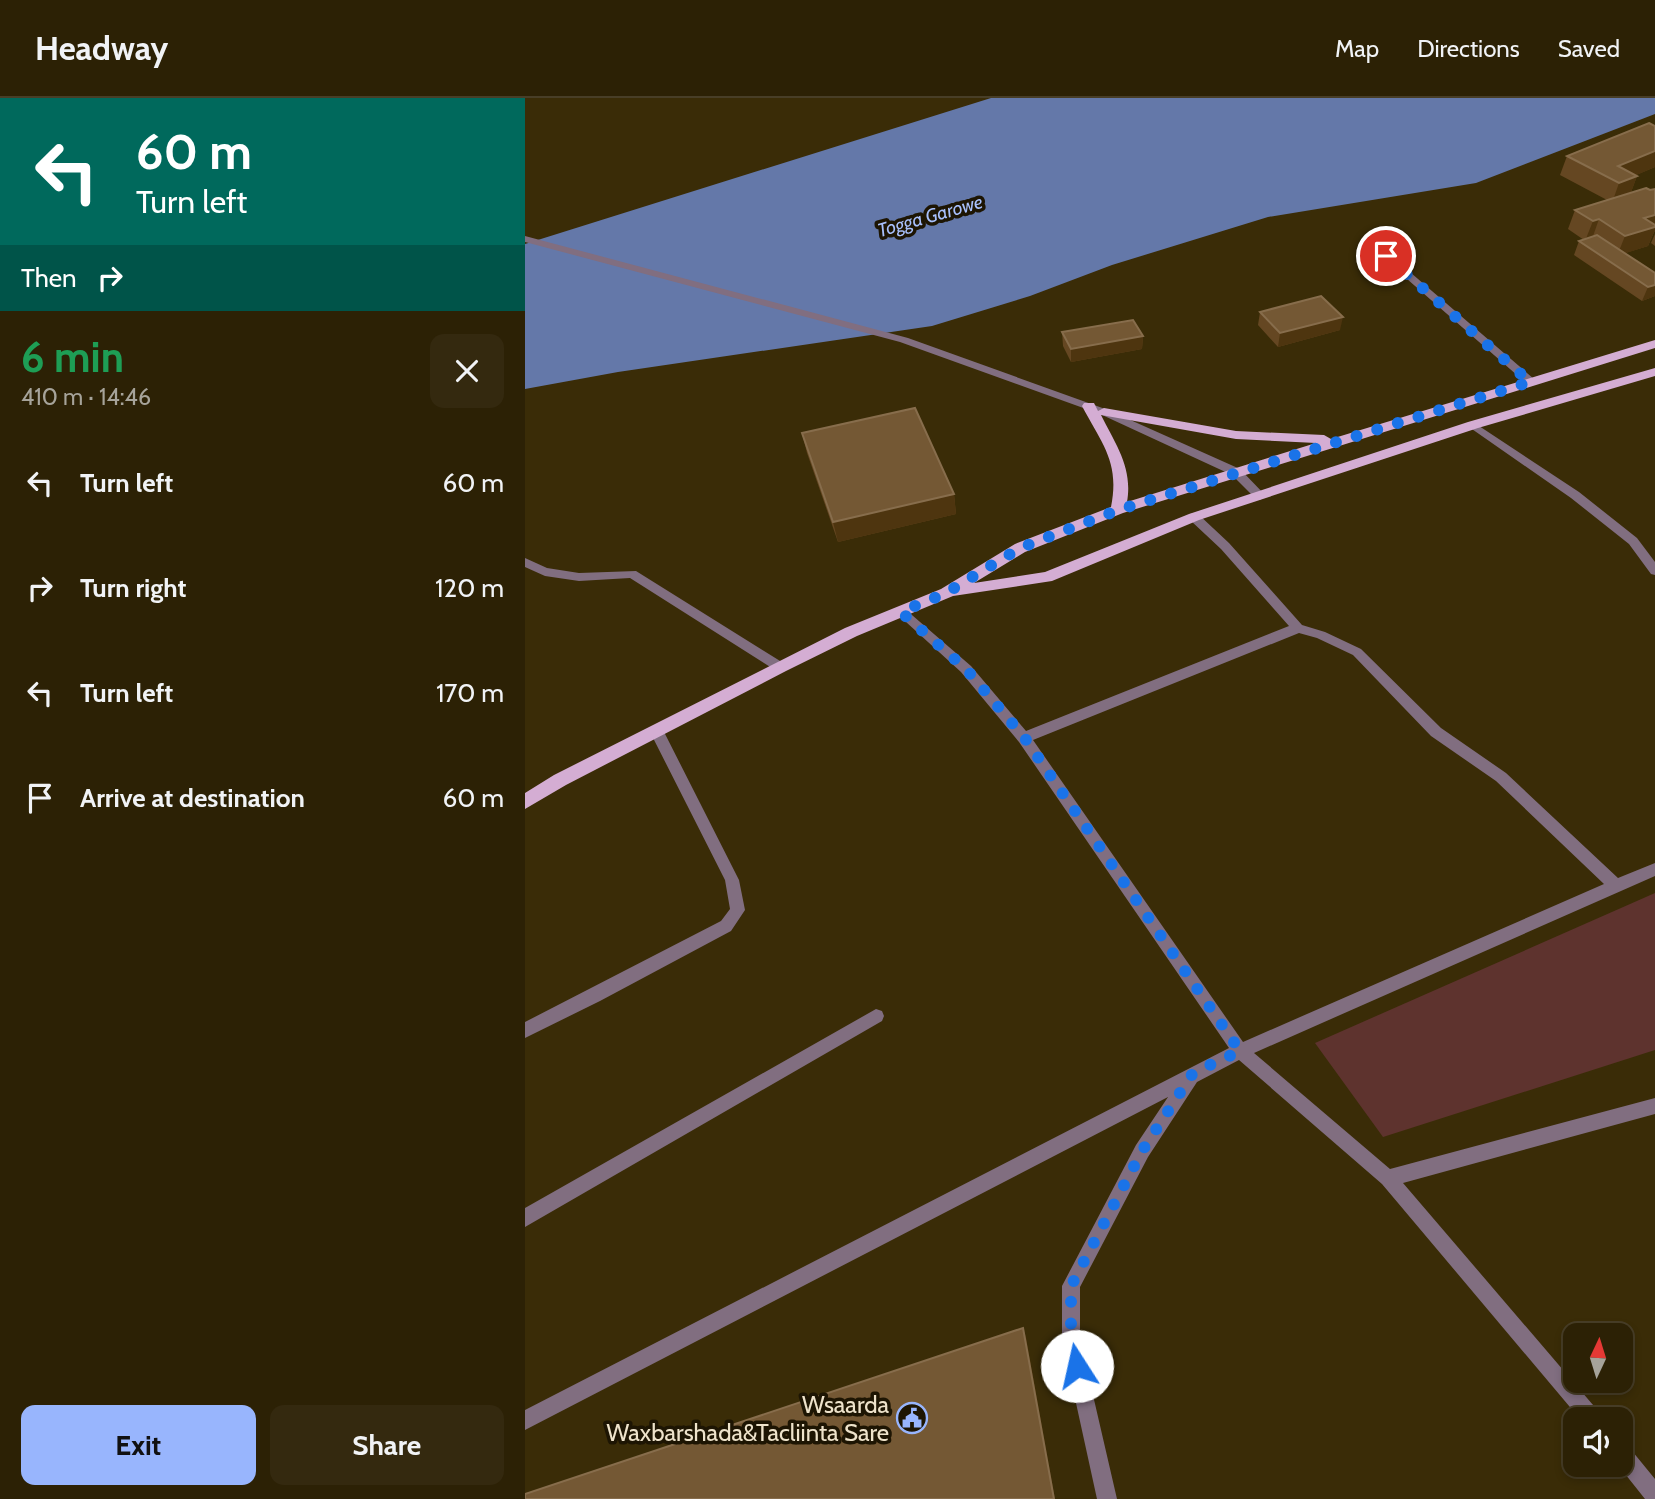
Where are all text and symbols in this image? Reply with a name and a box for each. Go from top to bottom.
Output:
text: Headway [35,28,168,68]
text: Map [1335,34,1379,63]
text: Directions [1417,34,1520,63]
text: Saved [1558,34,1620,63]
text: 60 m [136,122,252,181]
icon: left [21,126,112,217]
text: Turn left [136,182,247,221]
water label: Togga Garowe [875,190,986,242]
pin [1356,226,1416,286]
icon: arrive [1367,237,1405,275]
icon: right [91,259,129,297]
text: Then [21,262,77,294]
text: 6 min [21,331,124,383]
button: close [430,334,504,408]
text: 410 m · 14:46 [21,383,151,411]
icon: left [21,464,59,502]
text: Turn left [80,467,173,499]
text: 60 m [442,467,504,499]
icon: right [21,569,59,607]
text: Turn right [80,572,186,604]
text: 120 m [435,572,504,604]
icon: left [21,674,59,712]
text: Turn left [80,677,173,709]
text: 170 m [436,677,504,709]
icon: arrive [21,779,59,817]
text: Arrive at destination [80,782,305,814]
text: 60 m [442,782,504,814]
north arrow [1563,1323,1633,1393]
map controls [1563,1323,1633,1477]
position arrow [1040,1329,1114,1403]
place label: Wsaarda Waxbarshada&Tacliinta Sare [607,1390,889,1447]
public building icon: Wsaarda Waxbarshada&Tacliinta Sare [895,1401,929,1435]
button: Exit [21,1405,256,1485]
button: Share [270,1405,504,1485]
button: sound [1563,1407,1633,1477]

